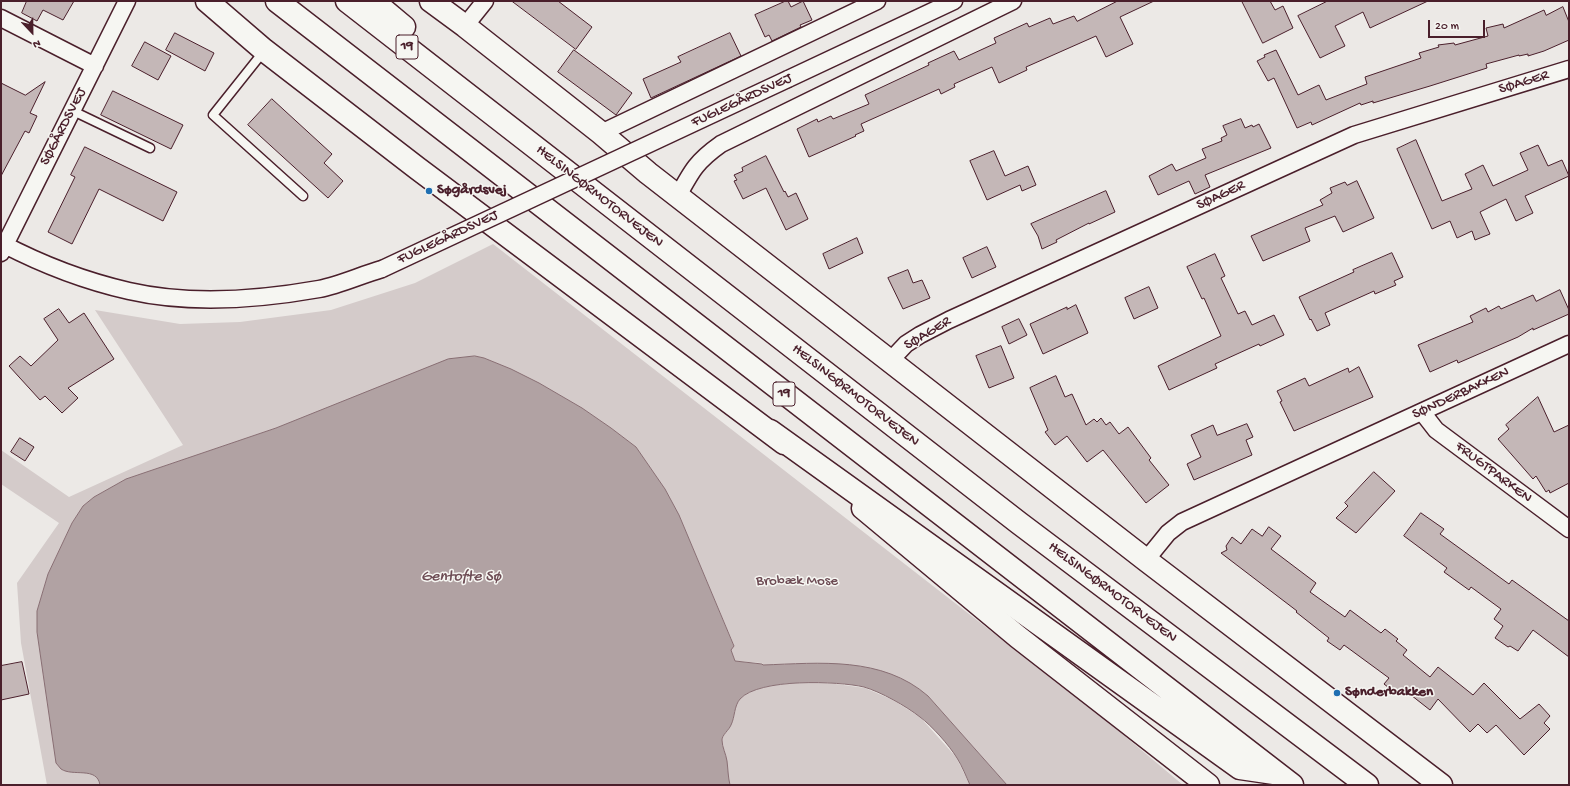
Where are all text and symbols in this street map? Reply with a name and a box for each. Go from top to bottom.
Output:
north arrow [12,12,52,52]
scale bar [1430,12,1487,38]
text: 20 m [1435,20,1459,34]
road number: 19 [396,35,418,59]
text: N [31,36,42,50]
street label: SØAGER [1497,67,1551,99]
street label: FUGLEGÅRDSVEJ [689,70,795,132]
street label: SØGÅRDSVEJ [37,85,91,169]
street label: HELSINGØRMOTORVEJEN [532,142,666,252]
street label: SØAGER [1194,177,1248,215]
place label: Søgårdsvej [437,182,507,200]
marker: Søgårdsvej [424,186,434,196]
street label: FUGLEGÅRDSVEJ [395,207,501,269]
street label: SØAGER [901,313,955,355]
street label: HELSINGØRMOTORVEJEN [788,341,922,451]
street label: SØNDERBAKKEN [1410,364,1512,424]
road number: 19 [773,382,795,406]
street label: FRUGTPARKEN [1451,438,1535,508]
street label: HELSINGØRMOTORVEJEN [1044,539,1180,647]
water label: Gentofte Sø [421,568,501,588]
park label: Brobæk Mose [756,573,838,591]
place label: Sønderbakken [1345,684,1433,702]
marker: Sønderbakken [1332,688,1342,698]

